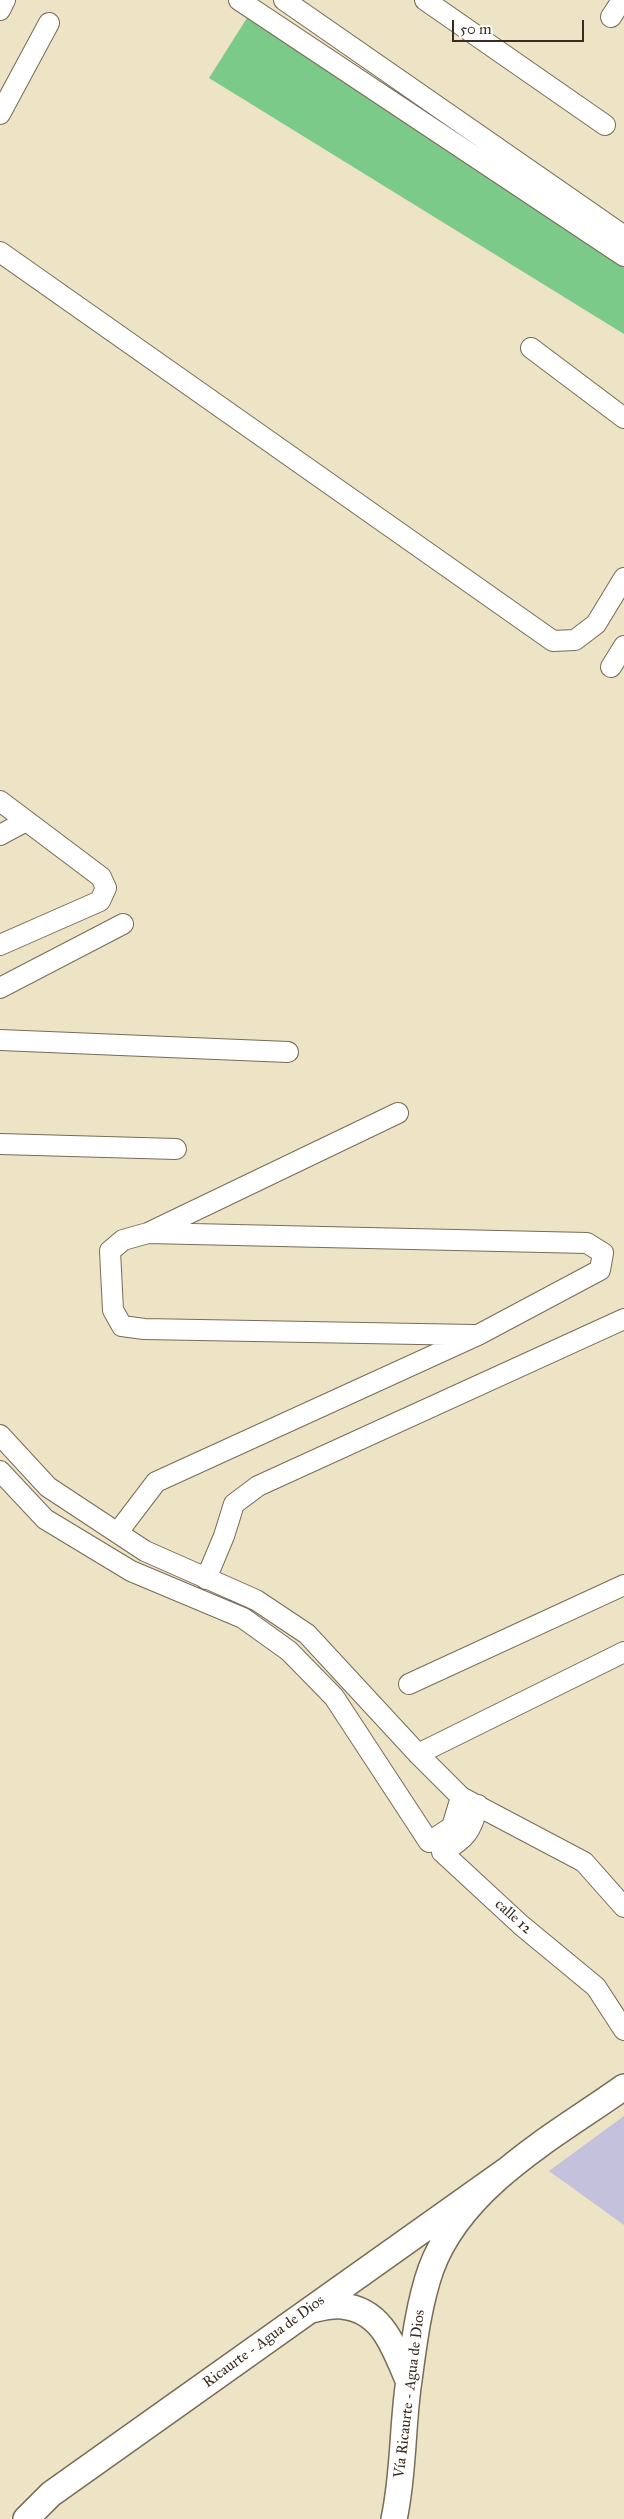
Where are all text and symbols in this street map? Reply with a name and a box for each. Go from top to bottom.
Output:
scale bar [454,10,586,42]
text: 50 m [460,20,492,38]
street label: calle 12 [491,1896,535,1938]
street label: Ricaurte - Agua de Dios [200,2292,328,2392]
street label: Vía Ricaurte - Agua de Dios [391,2309,429,2479]

